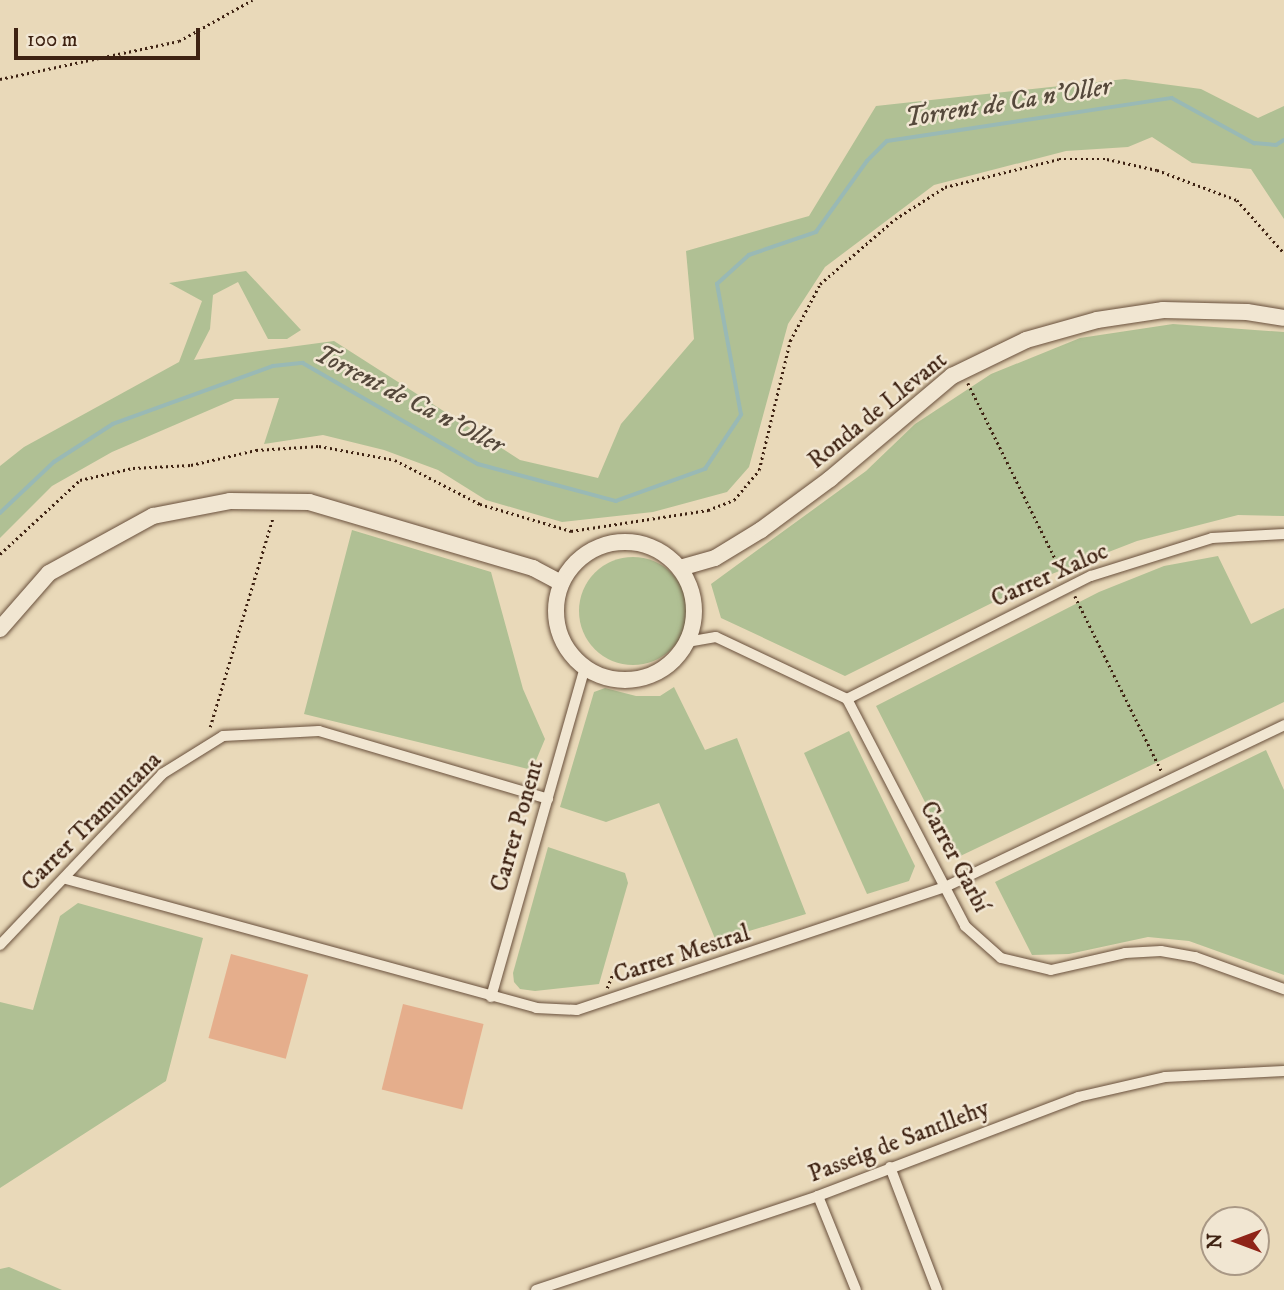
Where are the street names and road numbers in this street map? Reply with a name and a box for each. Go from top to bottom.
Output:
street label: Ronda de Llevant [803,346,953,476]
street label: Carrer Xaloc [987,537,1113,615]
street label: Carrer Tramuntana [16,746,168,898]
street label: Carrer Ponent [485,757,551,895]
street label: Carrer Garbí [913,797,995,917]
street label: Carrer Mestral [610,919,754,991]
street label: Passeig de Santllehy [805,1094,993,1190]

